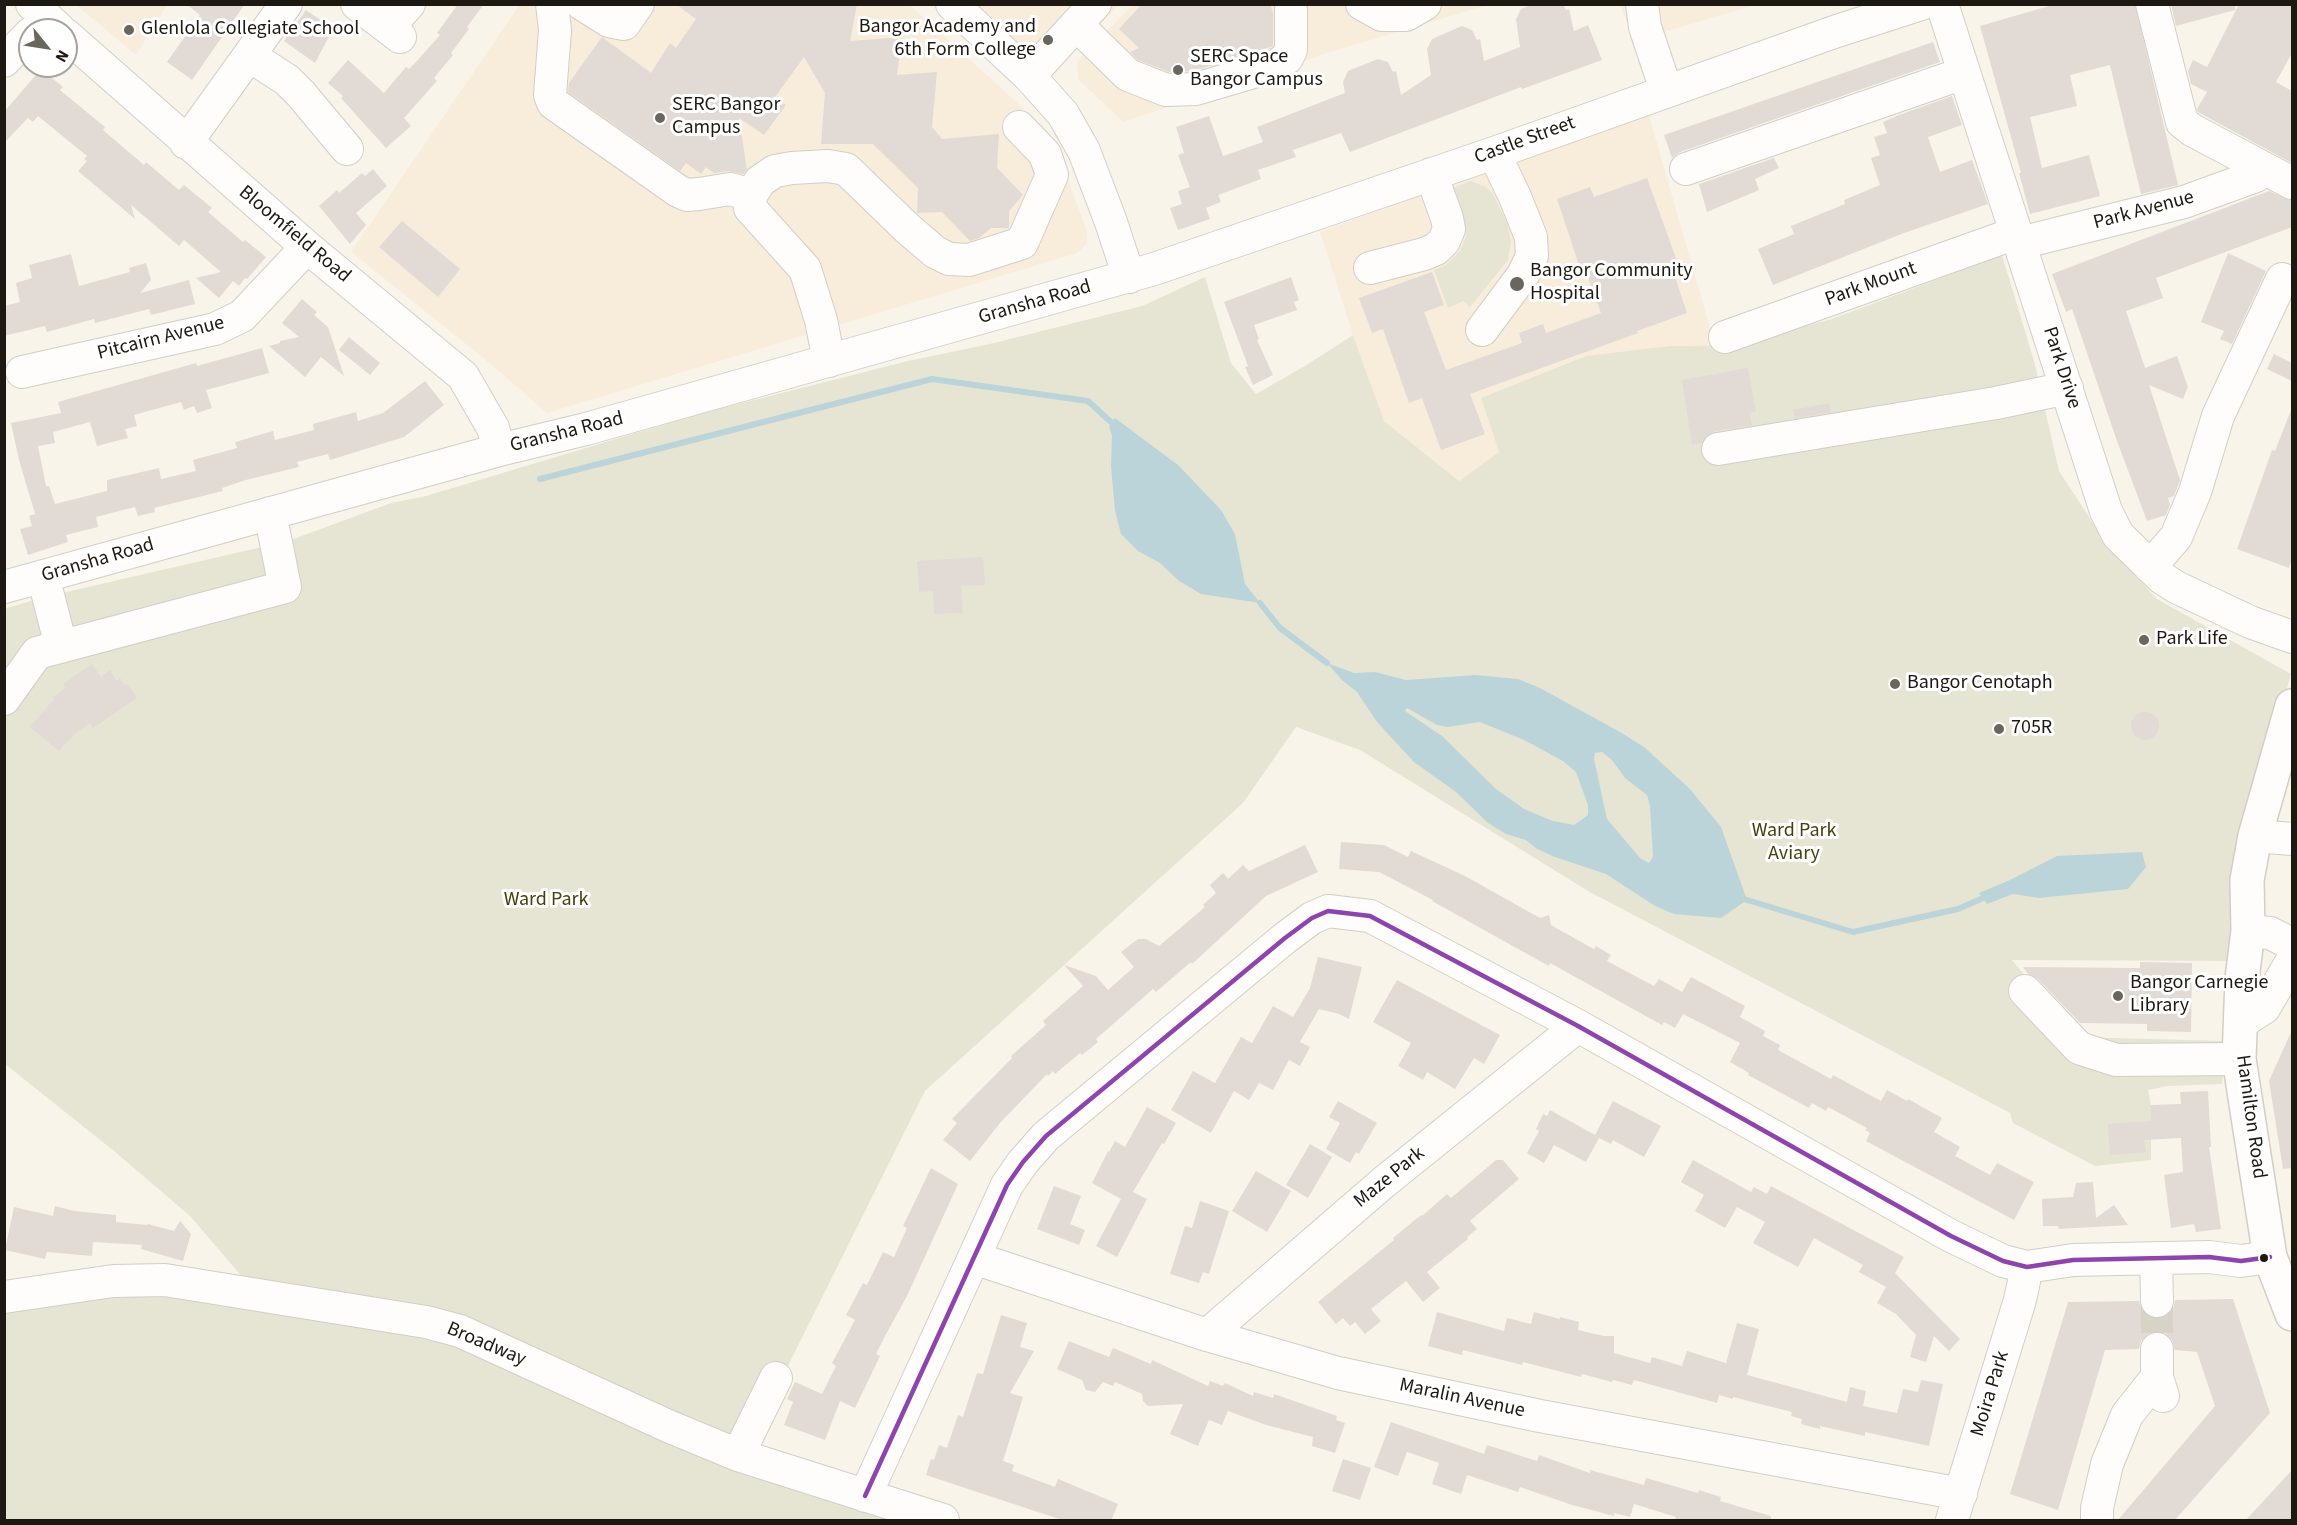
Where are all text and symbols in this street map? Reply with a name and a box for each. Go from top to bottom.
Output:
place label: Bangor Academy and 6th Form College [859,16,1036,63]
north arrow [18,18,78,78]
place label: Glenlola Collegiate School [141,18,359,42]
marker: Glenlola Collegiate School [122,23,136,37]
marker: Bangor Academy and 6th Form College [1041,33,1055,47]
text: N [50,46,74,66]
place label: SERC Space Bangor Campus [1190,46,1323,93]
marker: SERC Space Bangor Campus [1171,63,1185,77]
place label: SERC Bangor Campus [672,94,780,141]
marker: SERC Bangor Campus [653,111,667,125]
street label: Castle Street [1471,112,1579,170]
street label: Bloomfield Road [233,181,355,289]
street label: Park Avenue [2091,186,2197,236]
street label: Park Mount [1822,257,1920,313]
place label: Bangor Community Hospital [1530,260,1693,307]
street label: Gransha Road [976,275,1094,331]
marker: Bangor Community Hospital [1508,275,1526,293]
street label: Pitcairn Avenue [95,312,227,366]
street label: Park Drive [2036,324,2086,412]
street label: Gransha Road [508,407,626,459]
street label: Gransha Road [39,533,157,589]
place label: Park Life [2156,628,2228,652]
marker: Park Life [2137,633,2151,647]
place label: Bangor Cenotaph [1907,672,2053,696]
marker: Bangor Cenotaph [1888,677,1902,691]
place label: 705R [2011,717,2052,741]
marker: 705R [1992,722,2006,736]
park label: Ward Park Aviary [1752,820,1836,867]
park label: Ward Park [504,889,588,913]
place label: Bangor Carnegie Library [2130,972,2268,1019]
marker: Bangor Carnegie Library [2111,989,2125,1003]
street label: Hamilton Road [2229,1053,2271,1181]
street label: Maze Park [1350,1142,1430,1214]
unlabelled marker [2258,1252,2270,1264]
street label: Broadway [443,1318,529,1372]
street label: Moira Park [1967,1348,2015,1440]
street label: Maralin Avenue [1397,1374,1527,1424]

